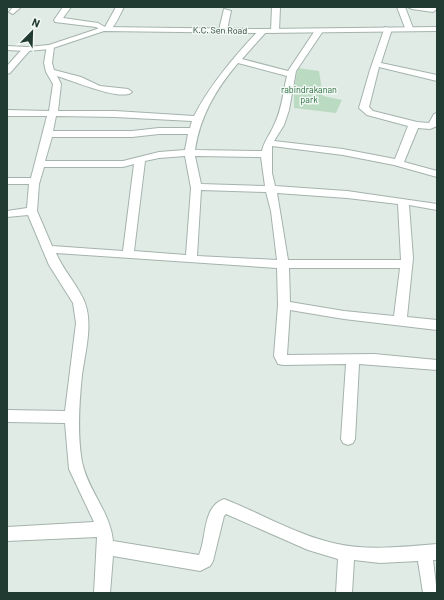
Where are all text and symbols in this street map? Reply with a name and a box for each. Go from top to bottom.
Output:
north arrow [12,12,52,52]
text: N [30,15,42,30]
street label: K.C. Sen Road [193,24,247,36]
park label: rabindrakanan park [281,84,337,105]

